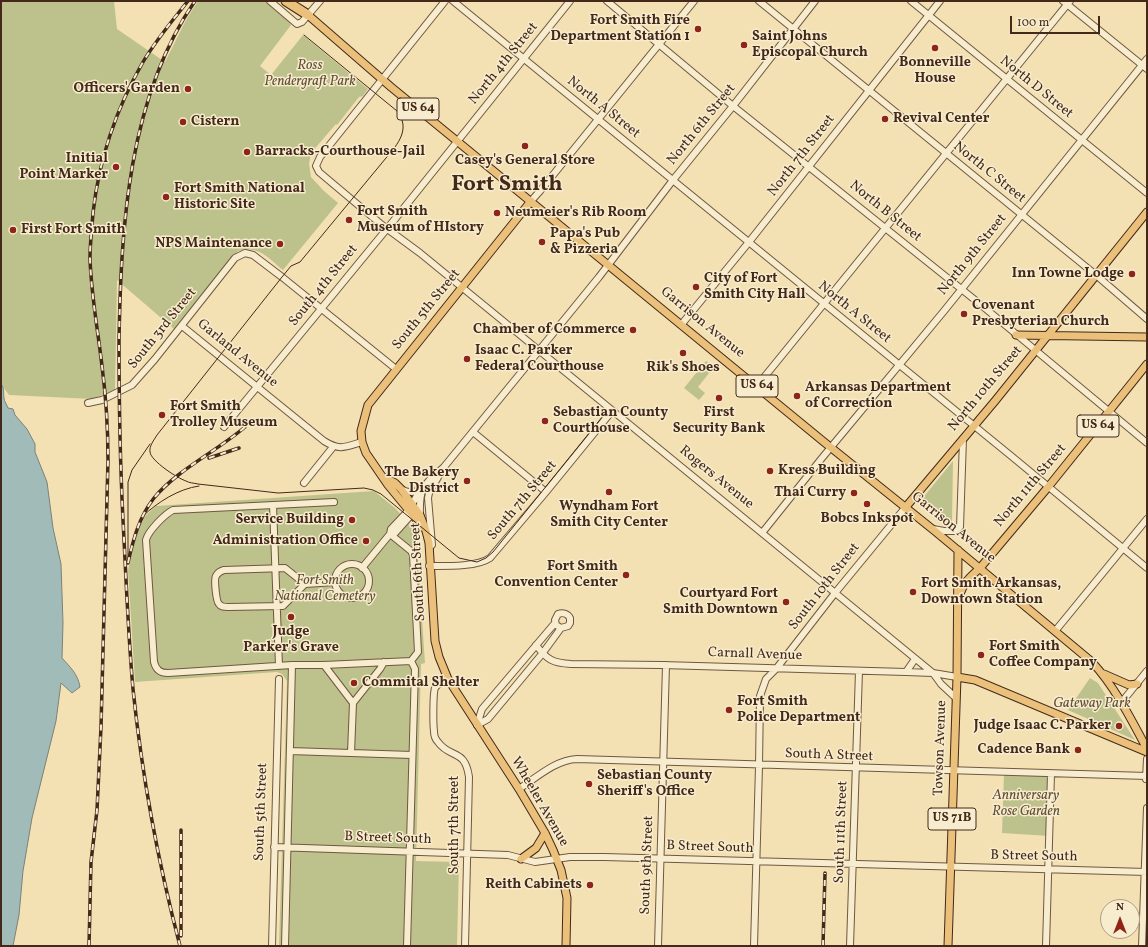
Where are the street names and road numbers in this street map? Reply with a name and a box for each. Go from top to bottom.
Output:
street label: North 4th Street [466,20,542,108]
street label: North D Street [996,53,1076,123]
street label: North A Street [563,73,643,143]
street label: North 6th Street [664,81,740,169]
road number: US 64 [397,98,439,120]
street label: North 7th Street [765,112,839,200]
street label: North C Street [949,139,1029,207]
street label: North B Street [846,178,924,246]
street label: North 9th Street [935,211,1011,299]
street label: South 4th Street [286,242,362,330]
street label: South 5th Street [389,266,465,354]
street label: North A Street [814,278,894,348]
street label: Garrison Avenue [656,284,748,362]
street label: South 3rd Street [125,285,201,373]
street label: Garland Avenue [193,316,281,392]
street label: North 10th Street [945,343,1027,435]
road number: US 64 [736,375,778,397]
road number: US 64 [1077,415,1119,437]
street label: North 11th Street [991,441,1071,531]
street label: Rogers Avenue [675,443,757,513]
street label: South 7th Street [485,458,561,544]
street label: Garrison Avenue [907,489,999,567]
street label: South 6th Street [408,522,430,622]
street label: South 10th Street [786,540,864,634]
street label: Carnall Avenue [708,645,802,665]
street label: Towson Avenue [931,700,951,796]
street label: South A Street [784,746,874,766]
street label: Wheeler Avenue [507,754,571,850]
street label: South 5th Street [252,762,272,862]
street label: South 7th Street [447,776,463,874]
street label: South 11th Street [832,780,852,884]
road number: US 71B [928,808,976,830]
street label: South 9th Street [638,815,658,915]
street label: B Street South [344,829,432,849]
street label: B Street South [666,838,754,858]
street label: B Street South [990,848,1078,866]

